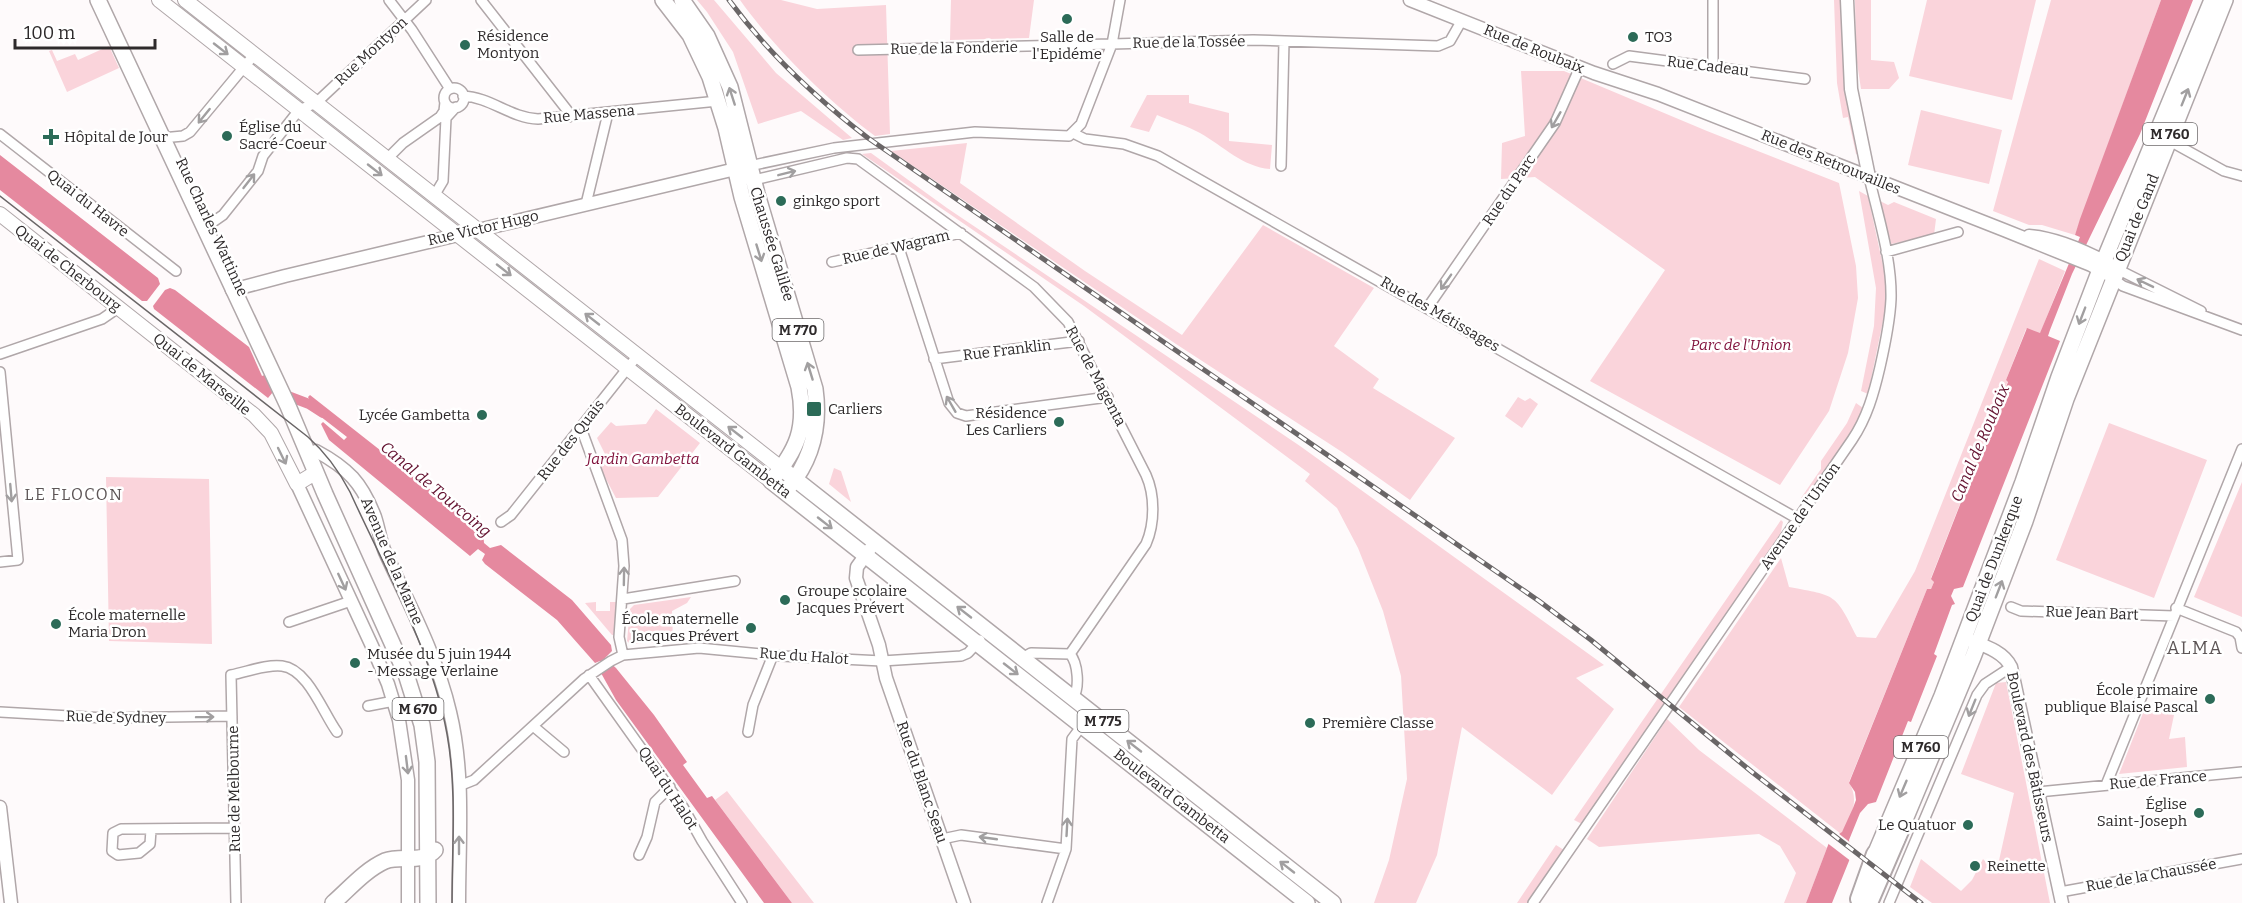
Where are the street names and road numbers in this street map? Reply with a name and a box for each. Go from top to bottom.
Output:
street label: Rue Montyon [331,13,411,89]
street label: Rue de Roubaix [1481,21,1588,78]
street label: Rue de la Tossée [1132,32,1246,52]
street label: Rue de la Fonderie [890,38,1018,58]
street label: Rue Cadeau [1666,52,1750,80]
street label: Rue Massena [543,101,635,127]
road number: M 760 [2143,123,2197,145]
street label: Rue des Retrouvailles [1759,126,1903,198]
street label: Rue du Parc [1479,151,1540,229]
street label: Rue Charles Wattinne [172,155,252,299]
street label: Quai du Havre [43,165,133,241]
street label: Quai de Gand [2111,171,2163,265]
street label: Chaussée Galilée [746,185,798,303]
street label: Rue Victor Hugo [426,206,540,250]
street label: Quai de Cherbourg [11,221,125,315]
street label: Rue de Wagram [841,226,952,268]
street label: Rue des Métissages [1377,273,1503,355]
road number: M 770 [772,319,824,341]
street label: Rue de Magenta [1062,323,1130,429]
street label: Quai de Marseille [149,329,255,419]
street label: Rue Franklin [962,336,1053,364]
street label: Rue des Quais [534,396,608,484]
street label: Boulevard Gambetta [671,400,795,502]
street label: Avenue de l'Union [1756,459,1844,573]
street label: Quai de Dunkerque [1962,493,2026,625]
street label: Avenue de la Marne [357,495,427,627]
street label: Rue Jean Bart [2045,602,2140,624]
street label: Rue du Halot [759,644,850,668]
street label: Boulevard des Bâtisseurs [2003,670,2057,844]
road number: M 670 [392,698,444,720]
street label: Rue de Sydney [66,707,166,727]
road number: M 775 [1078,710,1128,732]
street label: Rue du Blanc Seau [893,719,951,845]
street label: Rue de Melbourne [224,726,244,852]
road number: M 760 [1894,736,1948,758]
street label: Quai du Halot [634,743,702,833]
street label: Boulevard Gambetta [1110,745,1234,847]
street label: Rue de France [2108,767,2208,793]
street label: Rue de la Chaussée [2084,855,2218,895]

